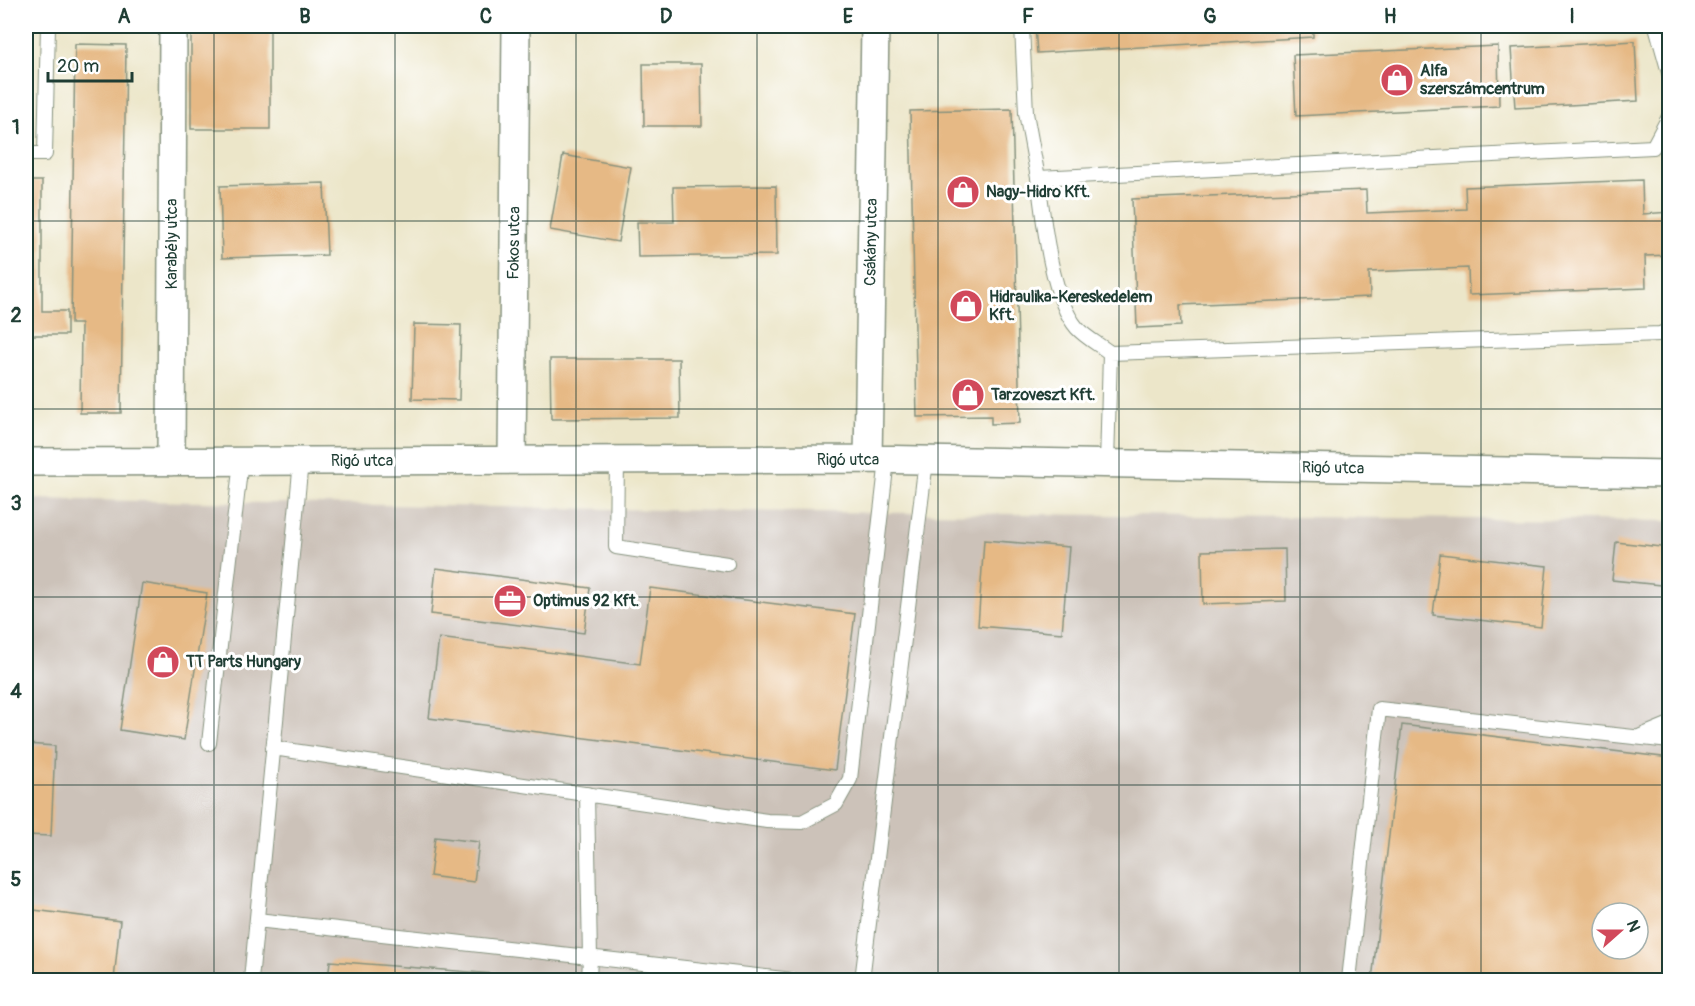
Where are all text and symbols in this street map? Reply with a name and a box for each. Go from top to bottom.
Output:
text: A [118,4,131,29]
text: B [299,4,311,29]
text: C [480,4,492,29]
text: D [660,4,673,29]
text: E [843,4,854,29]
text: F [1022,4,1034,29]
text: G [1203,4,1217,29]
text: H [1384,4,1397,29]
text: I [1569,4,1575,29]
scale bar [48,45,132,83]
text: 20 m [57,55,99,78]
place label: Alfa szerszámcentrum [1420,61,1545,99]
shop icon: Alfa szerszámcentrum [1379,62,1415,98]
text: 1 [12,115,20,140]
shop icon: Nagy-Hidro Kft. [945,174,981,210]
place label: Nagy-Hidro Kft. [986,182,1090,202]
street label: Csákány utca [860,198,882,286]
street label: Karabély utca [162,199,182,289]
street label: Fokos utca [503,206,525,280]
place label: Hidraulika-Kereskedelem Kft. [989,287,1152,325]
shop icon: Hidraulika-Kereskedelem Kft. [948,288,984,324]
text: 2 [10,303,22,328]
shop icon: Tarzoveszt Kft. [950,377,986,413]
place label: Tarzoveszt Kft. [990,385,1096,405]
street label: Rigó utca [817,450,879,470]
street label: Rigó utca [331,451,393,471]
street label: Rigó utca [1302,457,1364,479]
text: 3 [10,491,22,516]
office icon: Optimus 92 Kft. [492,583,528,619]
place label: Optimus 92 Kft. [533,591,639,611]
shop icon: TT Parts Hungary [145,644,181,680]
place label: TT Parts Hungary [185,652,301,672]
text: 4 [10,679,22,704]
text: 5 [11,867,22,892]
north arrow [1590,901,1650,961]
text: N [1622,917,1644,935]

